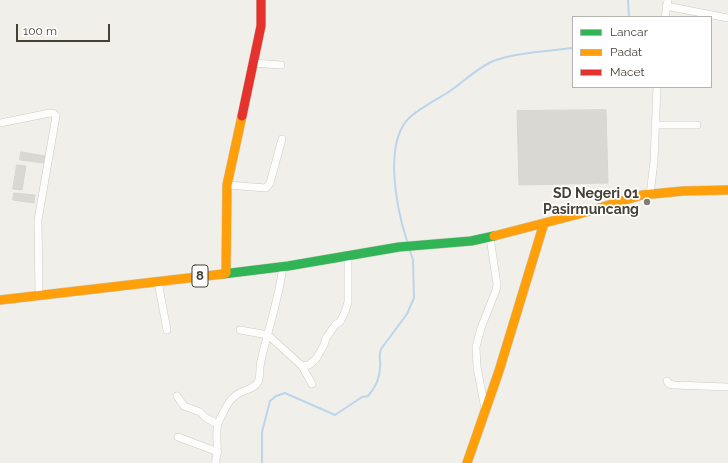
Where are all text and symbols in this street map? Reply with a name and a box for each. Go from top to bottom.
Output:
scale bar [18,16,112,42]
legend [572,16,712,88]
text: 100 m [23,24,57,38]
text: Lancar [610,25,648,39]
text: Padat [610,45,642,59]
text: Macet [610,65,645,79]
place label: SD Negeri 01 Pasirmuncang [543,186,639,218]
marker: SD Negeri 01 Pasirmuncang [642,197,652,207]
road number: 8 [192,265,208,287]

